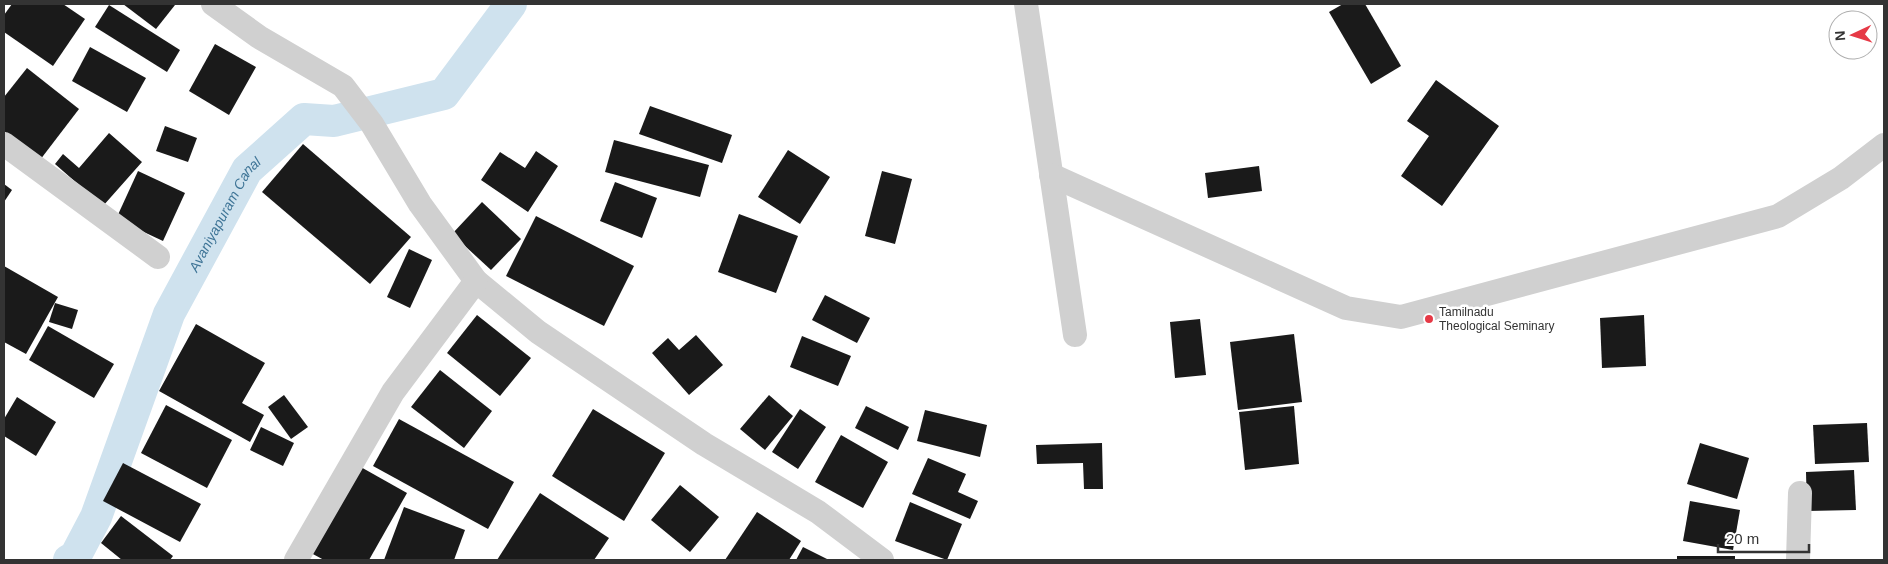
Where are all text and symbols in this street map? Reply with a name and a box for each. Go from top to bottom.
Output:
north arrow [1828,10,1878,60]
text: N [1832,30,1848,42]
water label: Avaniyapuram Canal [185,153,265,275]
place label: Tamilnadu Theological Seminary [1439,305,1554,333]
marker: Tamilnadu Theological Seminary [1423,313,1435,325]
scale bar [1718,522,1809,554]
text: 20 m [1726,530,1759,547]

